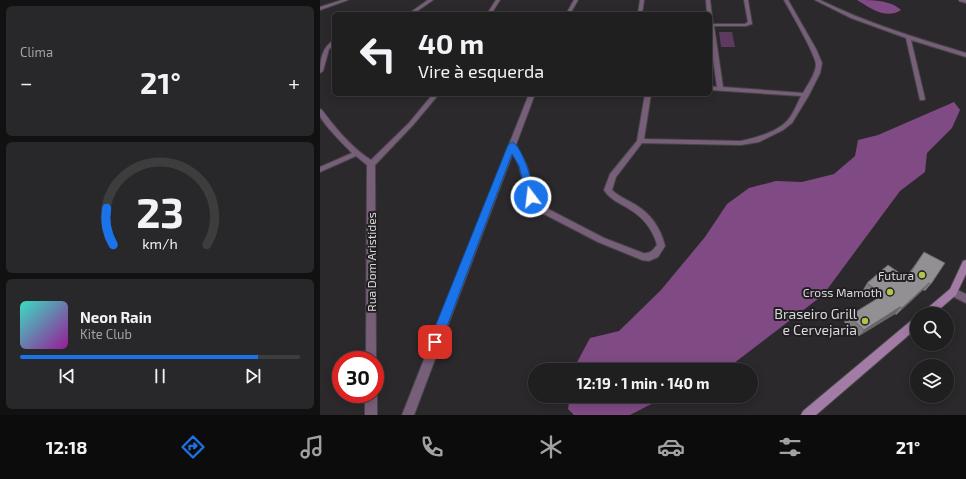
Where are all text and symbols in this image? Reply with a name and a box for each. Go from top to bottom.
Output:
text: 40 m [418,26,484,60]
icon: left [352,28,404,80]
text: Clima [20,44,53,60]
text: Vire à esquerda [418,60,544,82]
text: 21° [140,64,181,100]
text: − [20,69,33,95]
text: + [288,69,300,95]
position arrow [510,176,552,218]
text: 23 [136,186,184,236]
street label: Rua Dom Aristides [364,212,378,312]
text: km/h [142,235,178,252]
place label: Futura [878,268,914,282]
marker: Futura [917,270,927,280]
place label: Cross Mamoth [803,285,882,299]
marker: Cross Mamoth [885,287,895,297]
place label: Braseiro Grill e Cervejaria [774,305,858,338]
map controls [910,307,954,403]
button: search [910,307,954,351]
text: Neon Rain [80,308,152,326]
marker: Braseiro Grill e Cervejaria [860,316,870,326]
pin [418,325,452,359]
text: Kite Club [80,326,132,342]
icon: arrive [424,331,446,353]
speed limit sign: 30 [332,351,384,403]
button: layers [910,359,954,403]
icon: previous [56,365,78,387]
icon: pause [149,365,171,387]
icon: next [242,365,264,387]
text: 12:19 · 1 min · 140 m [577,374,709,392]
icon: directions [179,433,207,461]
icon: music [298,433,326,461]
icon: phone [418,433,446,461]
icon: climate [537,433,565,461]
icon: car [657,433,685,461]
icon: filters [776,433,804,461]
text: 12:18 [46,436,88,458]
text: 21° [896,436,920,458]

